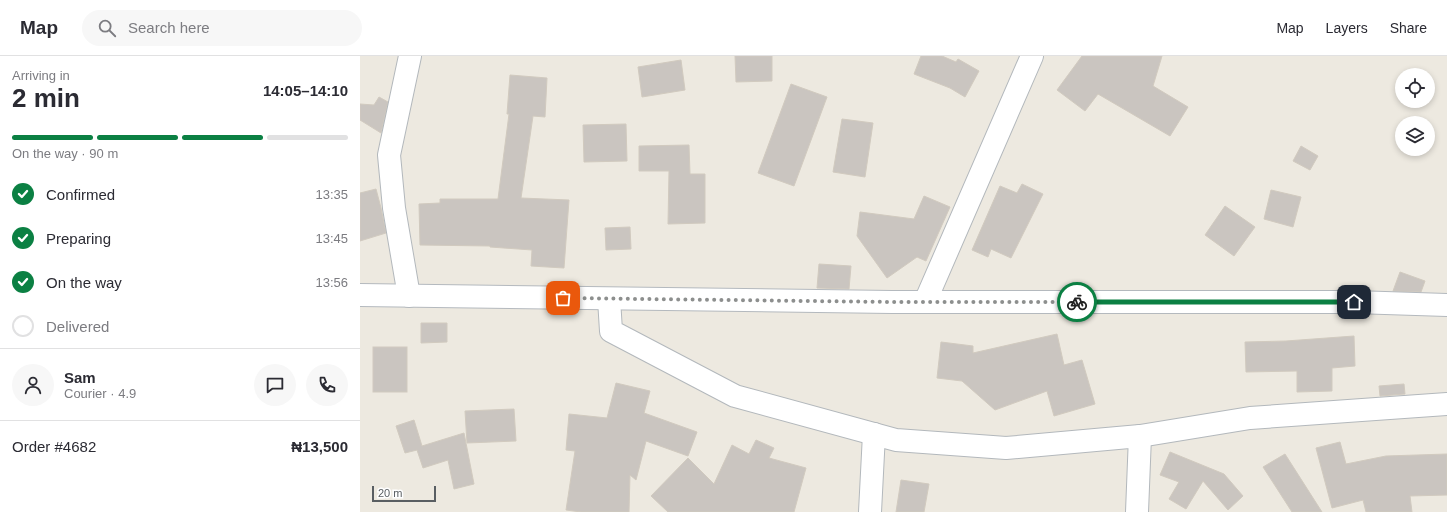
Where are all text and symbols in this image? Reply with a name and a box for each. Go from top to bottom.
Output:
search box [82,10,362,46]
text: Map [20,17,58,38]
icon: search [96,17,118,39]
text: Search here [128,19,210,36]
text: Map [1276,20,1304,36]
text: Layers [1326,20,1368,36]
text: Share [1390,20,1427,36]
text: Arriving in [12,68,70,83]
map controls [1395,68,1435,156]
button: locate [1395,68,1435,108]
text: 14:05–14:10 [263,82,348,99]
text: 2 min [12,83,80,113]
button: layers [1395,116,1435,156]
text: On the way · 90 m [12,146,118,161]
icon: check [12,183,34,205]
text: Confirmed [46,186,115,203]
text: 13:35 [315,187,348,202]
icon: check [12,227,34,249]
text: Preparing [46,230,111,247]
text: 13:45 [315,231,348,246]
icon: check [12,271,34,293]
text: On the way [46,274,122,291]
text: 13:56 [315,275,348,290]
pin [546,281,580,315]
courier [1057,282,1097,322]
pin [1337,285,1371,319]
icon: bag [552,287,574,309]
icon: bike [1066,291,1088,313]
icon: home [1343,291,1365,313]
text: Delivered [46,318,109,335]
button: person [12,364,54,406]
button: chat [254,364,296,406]
button: phone [306,364,348,406]
text: Sam [64,369,96,386]
text: Courier · 4.9 [64,386,136,401]
text: Order #4682 [12,438,96,455]
text: ₦13,500 [291,438,348,455]
scale bar [372,484,436,503]
text: 20 m [378,487,402,499]

